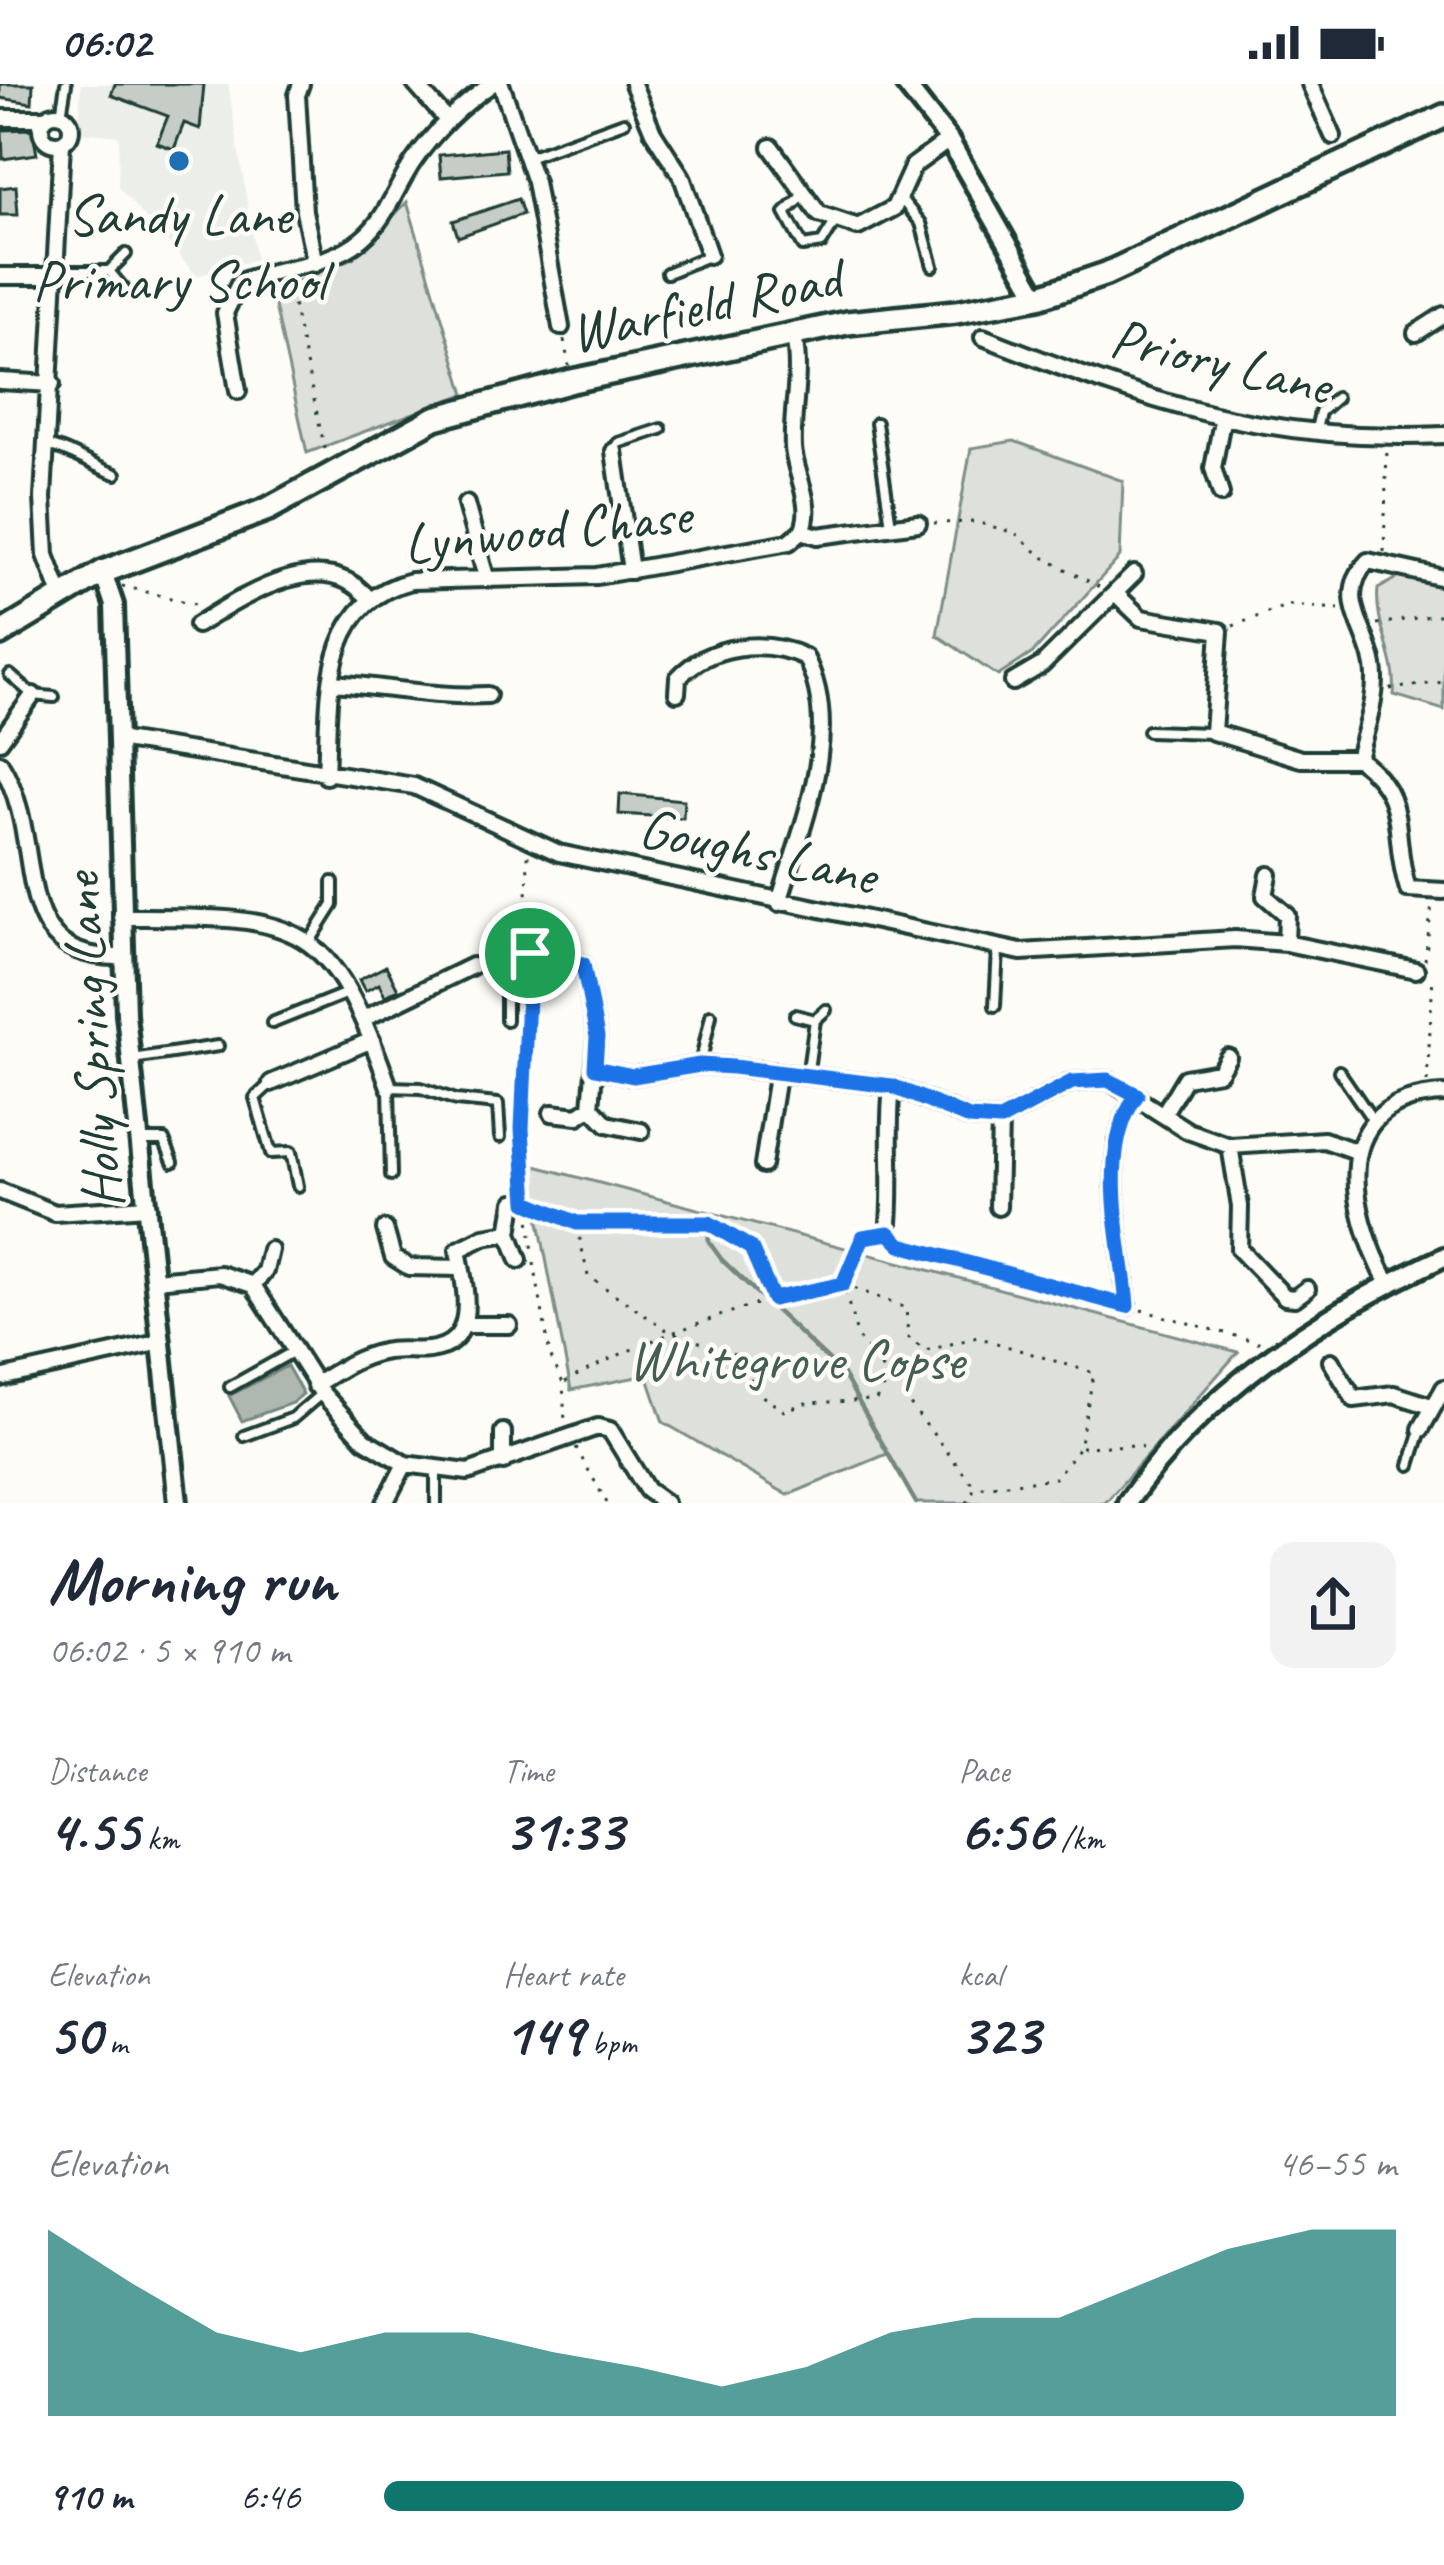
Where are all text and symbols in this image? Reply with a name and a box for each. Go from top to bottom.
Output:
text: 06:02 [60,14,151,71]
marker: Sandy Lane Primary School [166,148,192,174]
place label: Sandy Lane Primary School [33,179,335,317]
street label: Warfield Road [563,239,855,369]
street label: Priory Lane [1104,301,1341,422]
street label: Lynwood Chase [400,478,698,580]
street label: Goughs Lane [633,791,886,912]
street label: Holly Spring Lane [43,867,139,1211]
pin [479,902,581,1004]
icon: arrive [497,920,563,986]
park label: Whitegrove Copse [628,1324,967,1396]
text: Morning run [48,1539,336,1622]
button: share [1270,1542,1396,1668]
text: 06:02 · 5 × 910 m [48,1626,290,1675]
text: Distance [48,1750,146,1792]
text: Time [503,1750,554,1792]
text: Pace [959,1750,1010,1792]
text: 4.55 [48,1792,139,1868]
text: 31:33 [503,1792,623,1868]
text: 6:56 [959,1792,1053,1868]
text: km [139,1818,179,1860]
text: /km [1053,1818,1104,1860]
text: Elevation [48,1954,150,1996]
text: Heart rate [503,1954,624,1996]
text: kcal [959,1954,1002,1996]
text: 50 [48,1996,101,2072]
text: 149 [503,1996,584,2072]
text: 323 [959,1996,1040,2072]
text: m [101,2022,128,2064]
text: bpm [584,2022,637,2064]
text: Elevation [48,2139,168,2188]
text: 46–55 m [1277,2139,1396,2188]
text: 910 m [48,2472,132,2521]
text: 6:46 [240,2472,300,2521]

